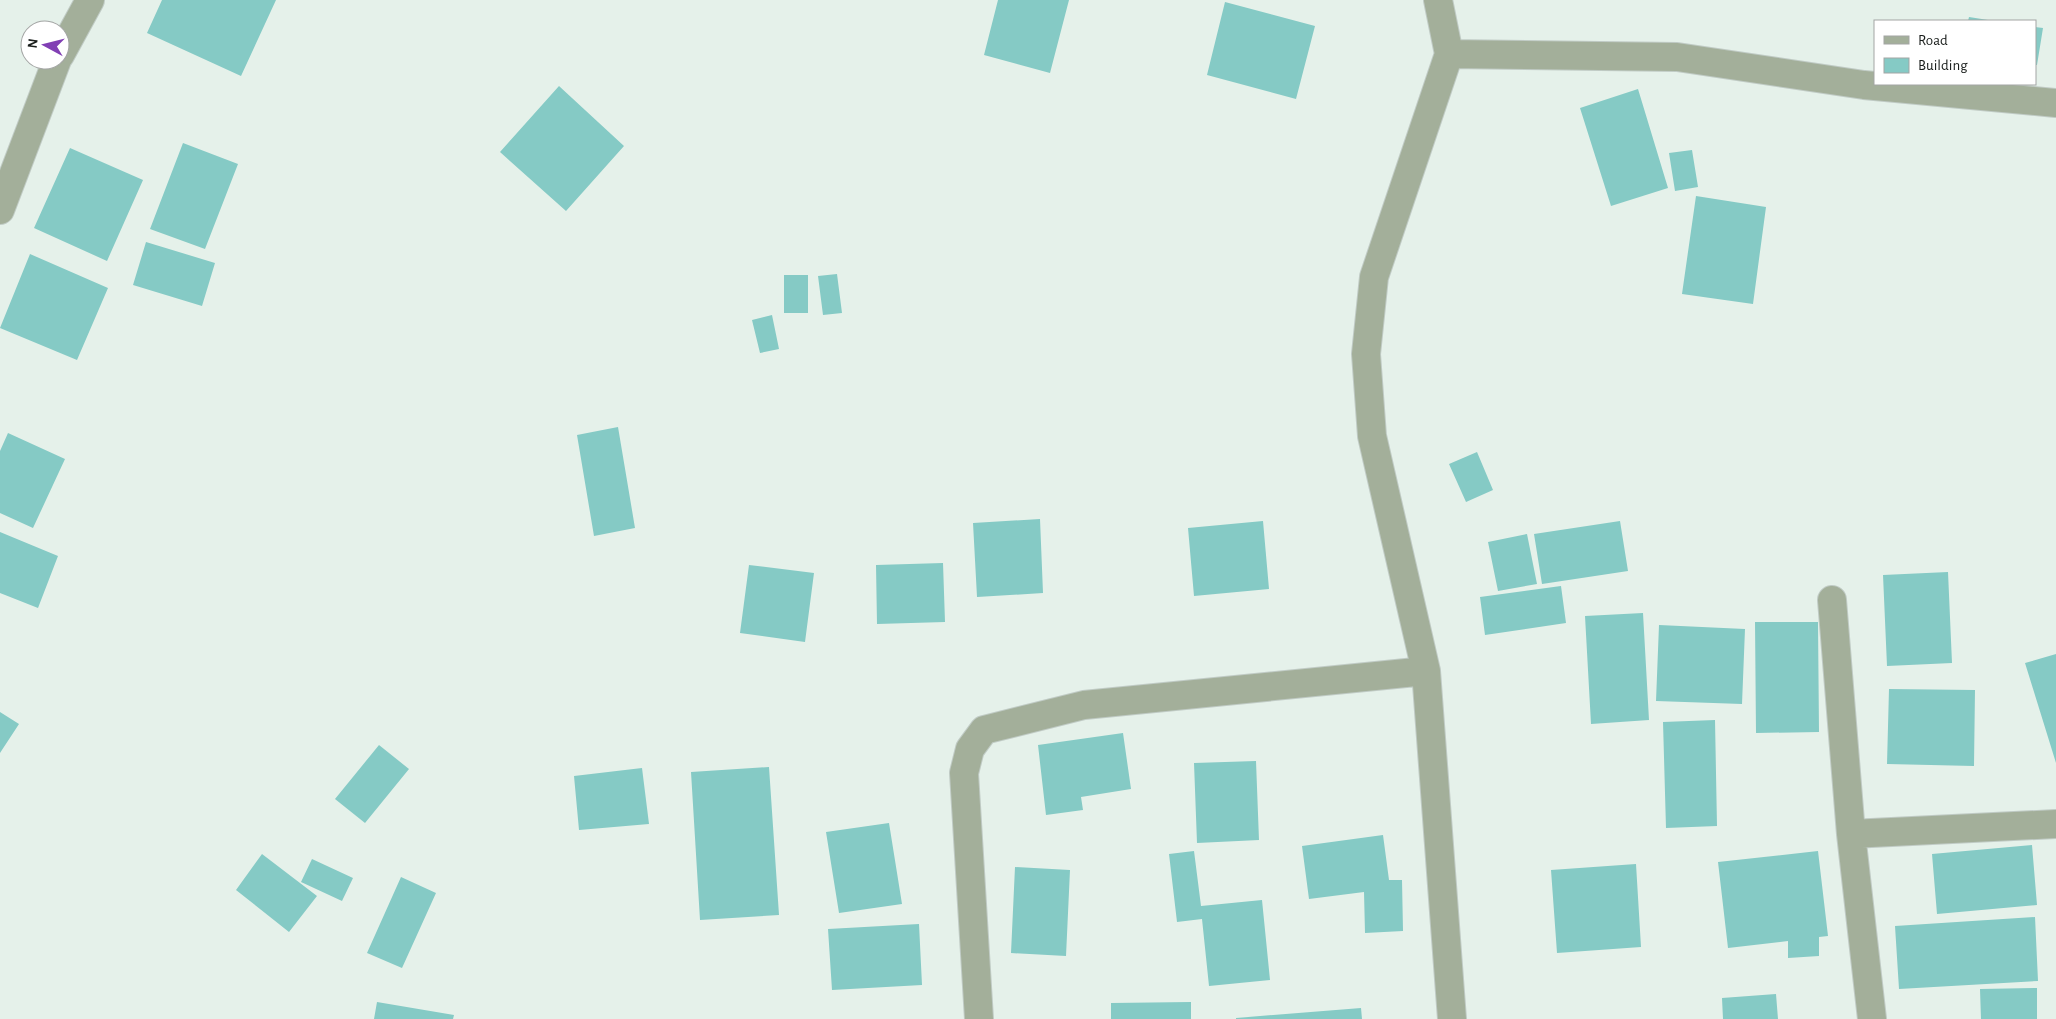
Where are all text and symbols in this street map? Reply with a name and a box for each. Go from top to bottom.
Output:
north arrow [20,20,70,70]
legend [1874,20,2036,85]
text: Road [1918,33,1948,48]
text: N [26,38,41,49]
text: Building [1918,58,1968,73]

